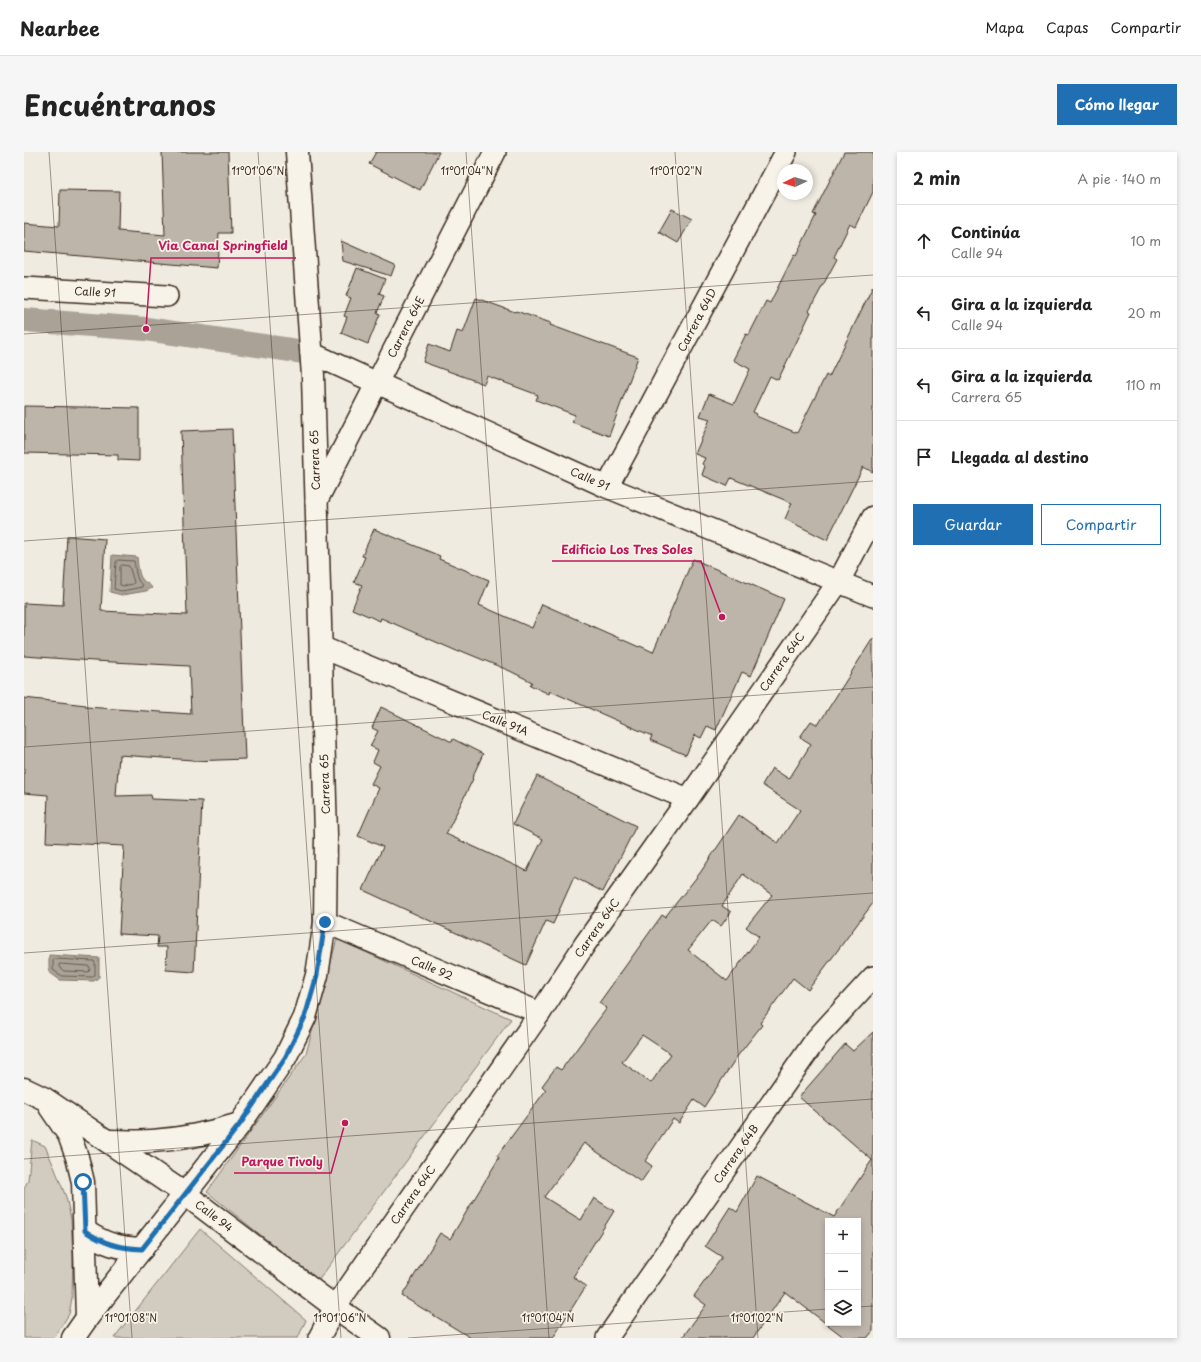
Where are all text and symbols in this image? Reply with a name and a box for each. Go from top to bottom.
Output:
text: Nearbee [20,14,100,42]
text: Mapa [986,17,1024,38]
text: Capas [1046,17,1088,38]
text: Compartir [1110,17,1181,38]
text: Encuéntranos [24,83,216,126]
button: Cómo llegar [1057,84,1177,125]
text: 11°01'06"N [232,163,285,178]
text: 11°01'04"N [441,163,493,178]
text: 11°01'02"N [650,163,702,178]
north arrow [777,164,813,200]
text: 2 min [913,165,960,191]
text: A pie · 140 m [1077,169,1161,188]
text: Continúa [951,220,1020,243]
icon: ahead [913,230,935,252]
text: 10 m [1131,231,1161,250]
callout: Via Canal Springfield [151,234,296,258]
text: Via Canal Springfield [158,236,288,254]
text: Calle 94 [951,243,1003,262]
street label: Calle 91 [74,282,116,301]
street label: Carrera 64D [673,285,720,355]
text: Gira a la izquierda [951,292,1092,315]
street label: Carrera 64E [383,293,428,361]
icon: left [913,302,935,324]
text: 20 m [1127,303,1161,322]
text: Calle 94 [951,315,1003,334]
text: Gira a la izquierda [951,364,1092,387]
icon: left [913,374,935,396]
text: 110 m [1126,375,1161,394]
text: Carrera 65 [951,387,1022,406]
street label: Carrera 65 [305,430,324,490]
text: Llegada al destino [951,445,1089,468]
icon: arrive [913,446,935,468]
street label: Calle 91 [568,462,613,495]
button: Guardar [913,504,1033,545]
button: Compartir [1041,504,1161,545]
callout: Edificio Los Tres Soles [552,537,701,561]
text: Edificio Los Tres Soles [561,540,693,558]
street label: Carrera 64C [755,629,808,695]
street label: Calle 91A [479,706,531,740]
street label: Carrera 65 [315,754,334,814]
street label: Carrera 64C [570,895,623,961]
route end [316,913,334,931]
street label: Calle 92 [409,951,456,984]
street label: Carrera 64B [709,1121,762,1187]
callout: Parque Tivoly [234,1149,331,1173]
text: Parque Tivoly [241,1152,323,1170]
street label: Carrera 64C [386,1162,439,1228]
route start [74,1173,92,1191]
street label: Calle 94 [192,1196,237,1236]
map controls [825,1218,861,1326]
button: + [825,1218,861,1254]
button: − [825,1254,861,1290]
button: layers [825,1290,861,1326]
text: 11°01'08"N [105,1310,157,1325]
text: 11°01'06"N [314,1310,367,1325]
text: 11°01'04"N [522,1310,574,1325]
text: 11°01'02"N [731,1310,783,1325]

